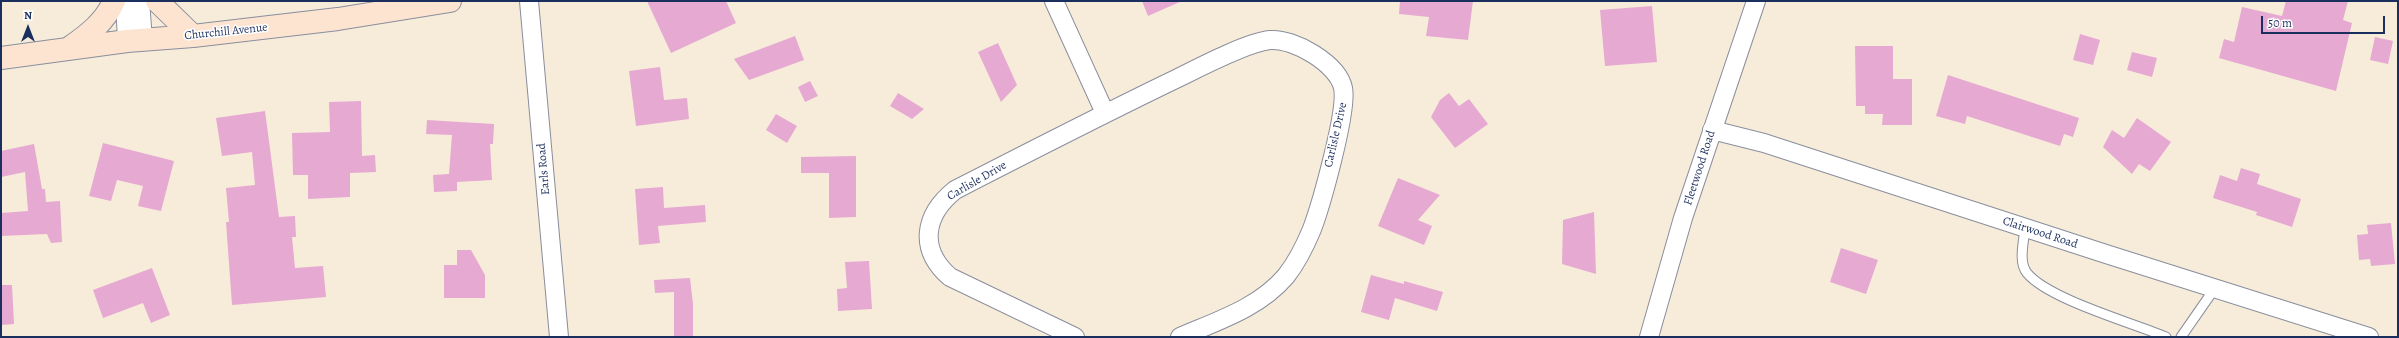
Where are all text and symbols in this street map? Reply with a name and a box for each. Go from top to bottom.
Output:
north arrow [8,8,48,48]
text: N [24,8,32,23]
scale bar [2263,8,2387,34]
text: 50 m [2268,15,2292,31]
street label: Churchill Avenue [184,20,268,44]
street label: Carlisle Drive [1322,101,1350,169]
street label: Fleetwood Road [1681,129,1719,207]
street label: Earls Road [535,142,553,196]
street label: Carlisle Drive [945,158,1009,204]
street label: Clairwood Road [2001,214,2079,252]

